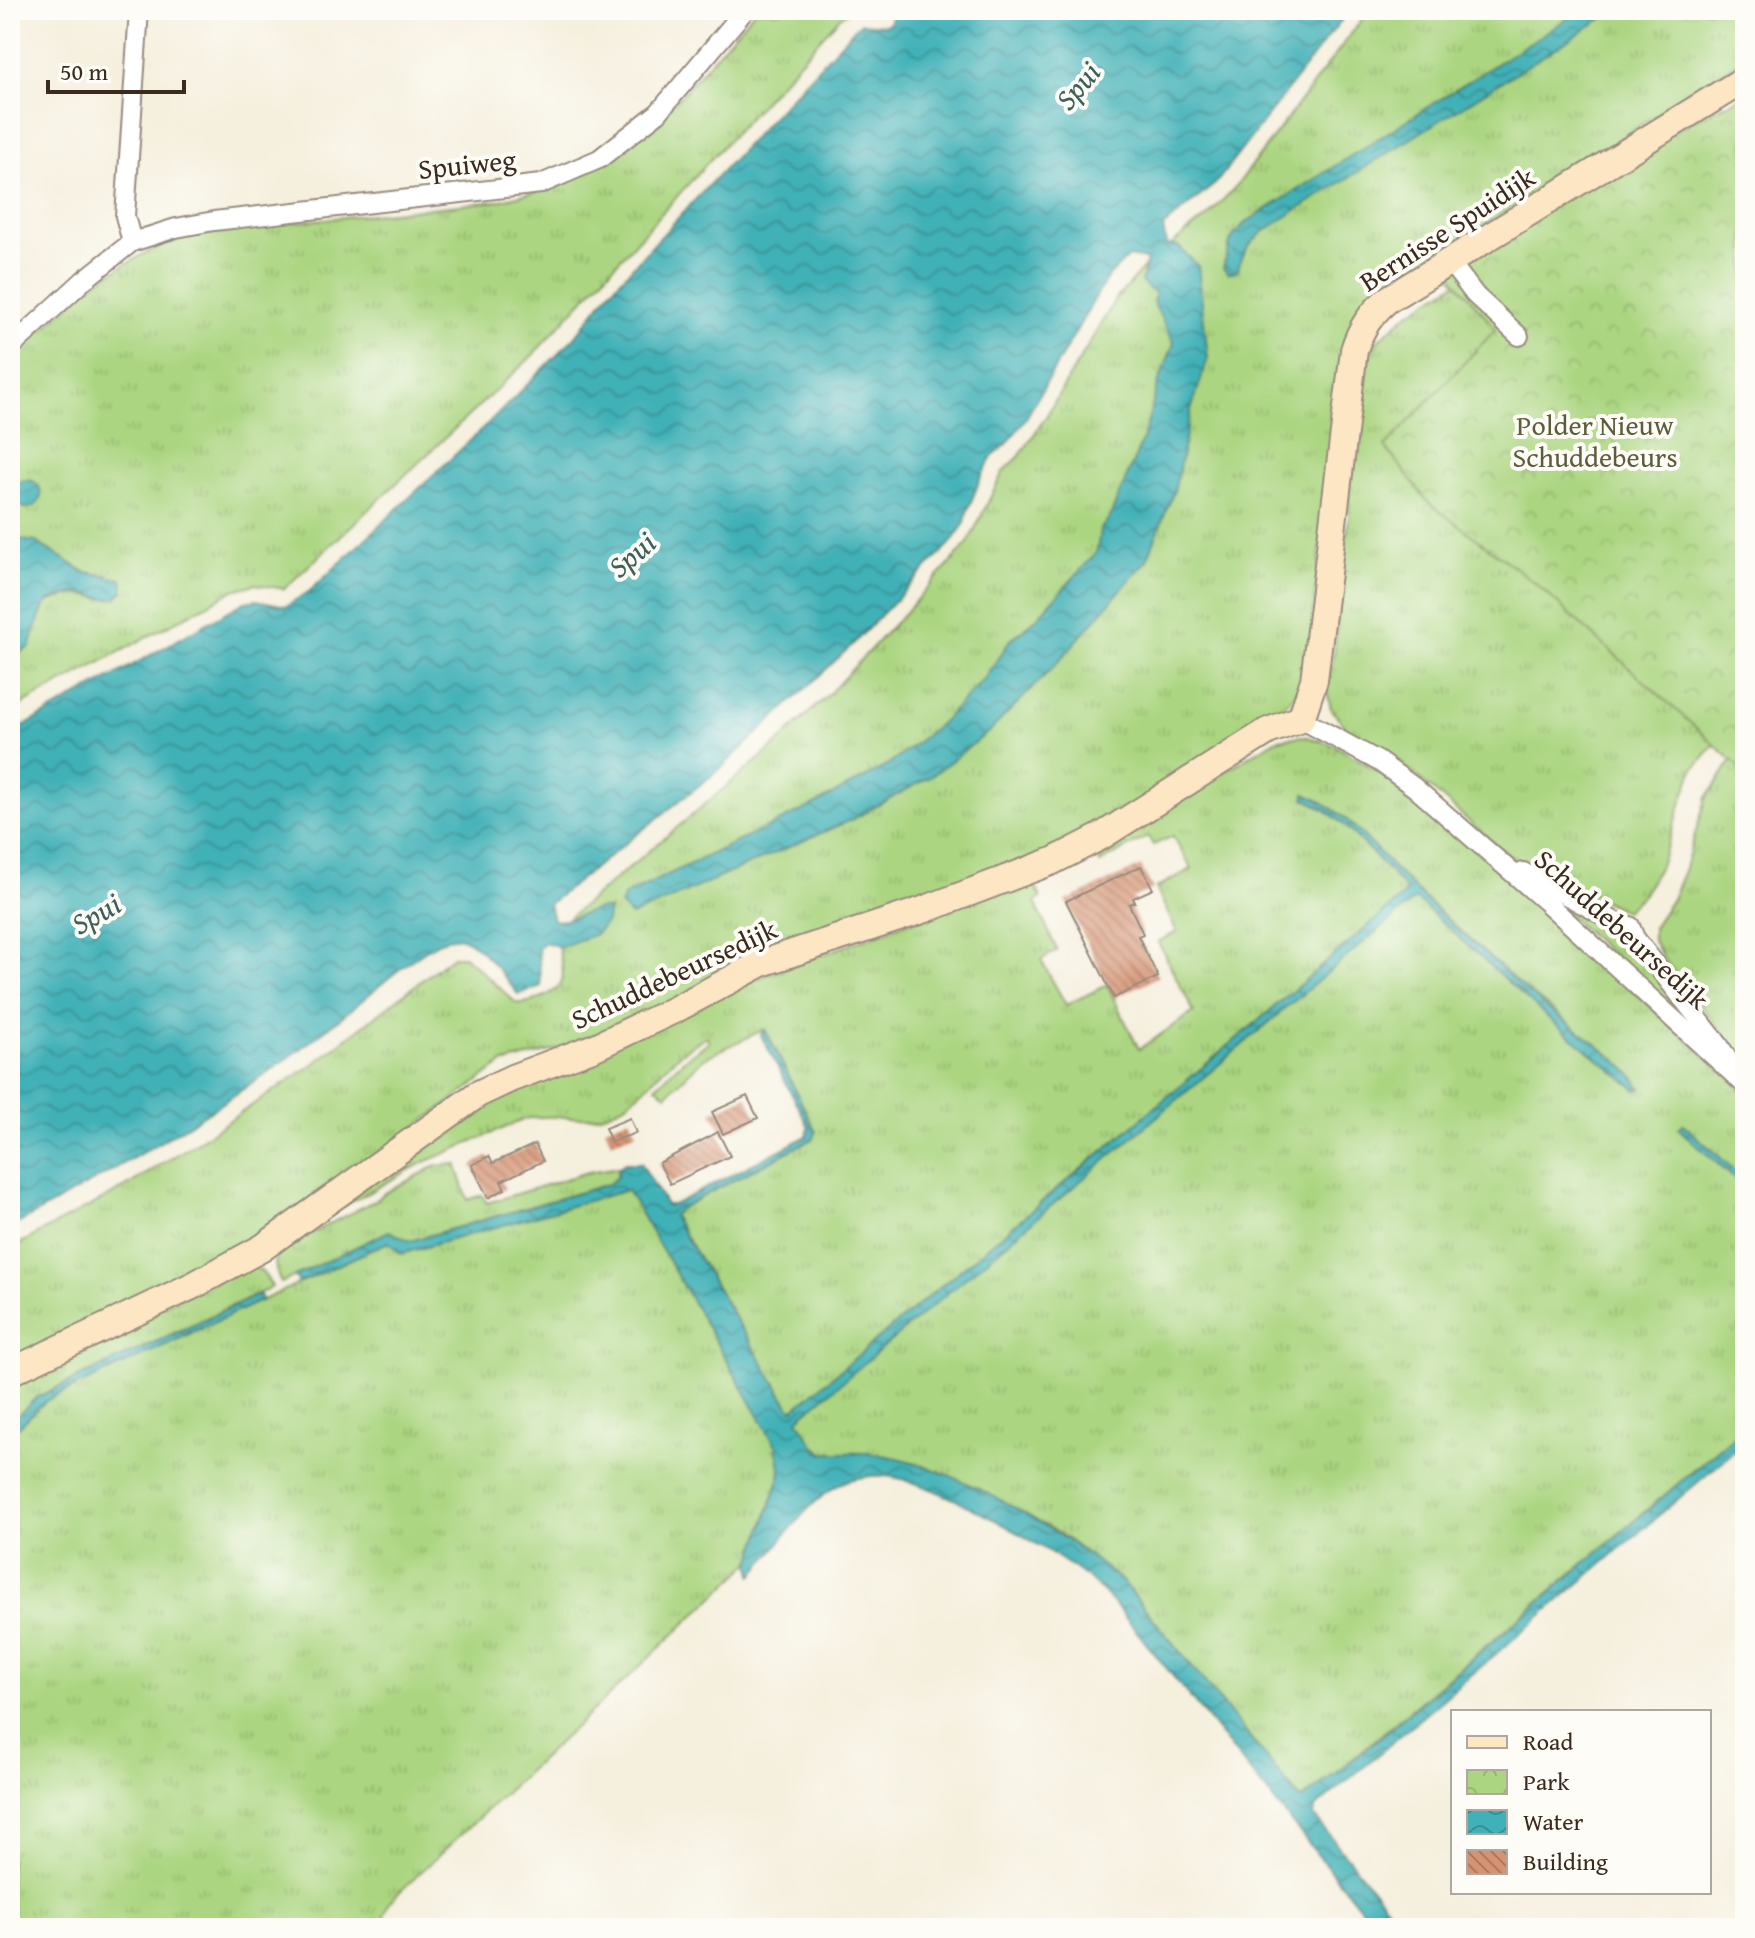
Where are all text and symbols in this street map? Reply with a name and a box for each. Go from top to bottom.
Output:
scale bar [48,44,184,94]
water label: Spui [1044,51,1111,119]
text: 50 m [60,54,108,89]
street label: Spuiweg [416,138,518,189]
street label: Bernisse Spuidijk [1351,156,1543,301]
park label: Polder Nieuw Schuddebeurs [1513,404,1678,477]
water label: Spui [598,521,665,588]
street label: Schuddebeursedijk [1526,839,1719,1019]
water label: Spui [62,881,129,945]
street label: Schuddebeursedijk [564,908,784,1039]
legend [1451,1710,1711,1894]
text: Road [1523,1724,1573,1759]
text: Park [1523,1764,1570,1799]
text: Water [1523,1804,1584,1839]
text: Building [1523,1844,1608,1879]

